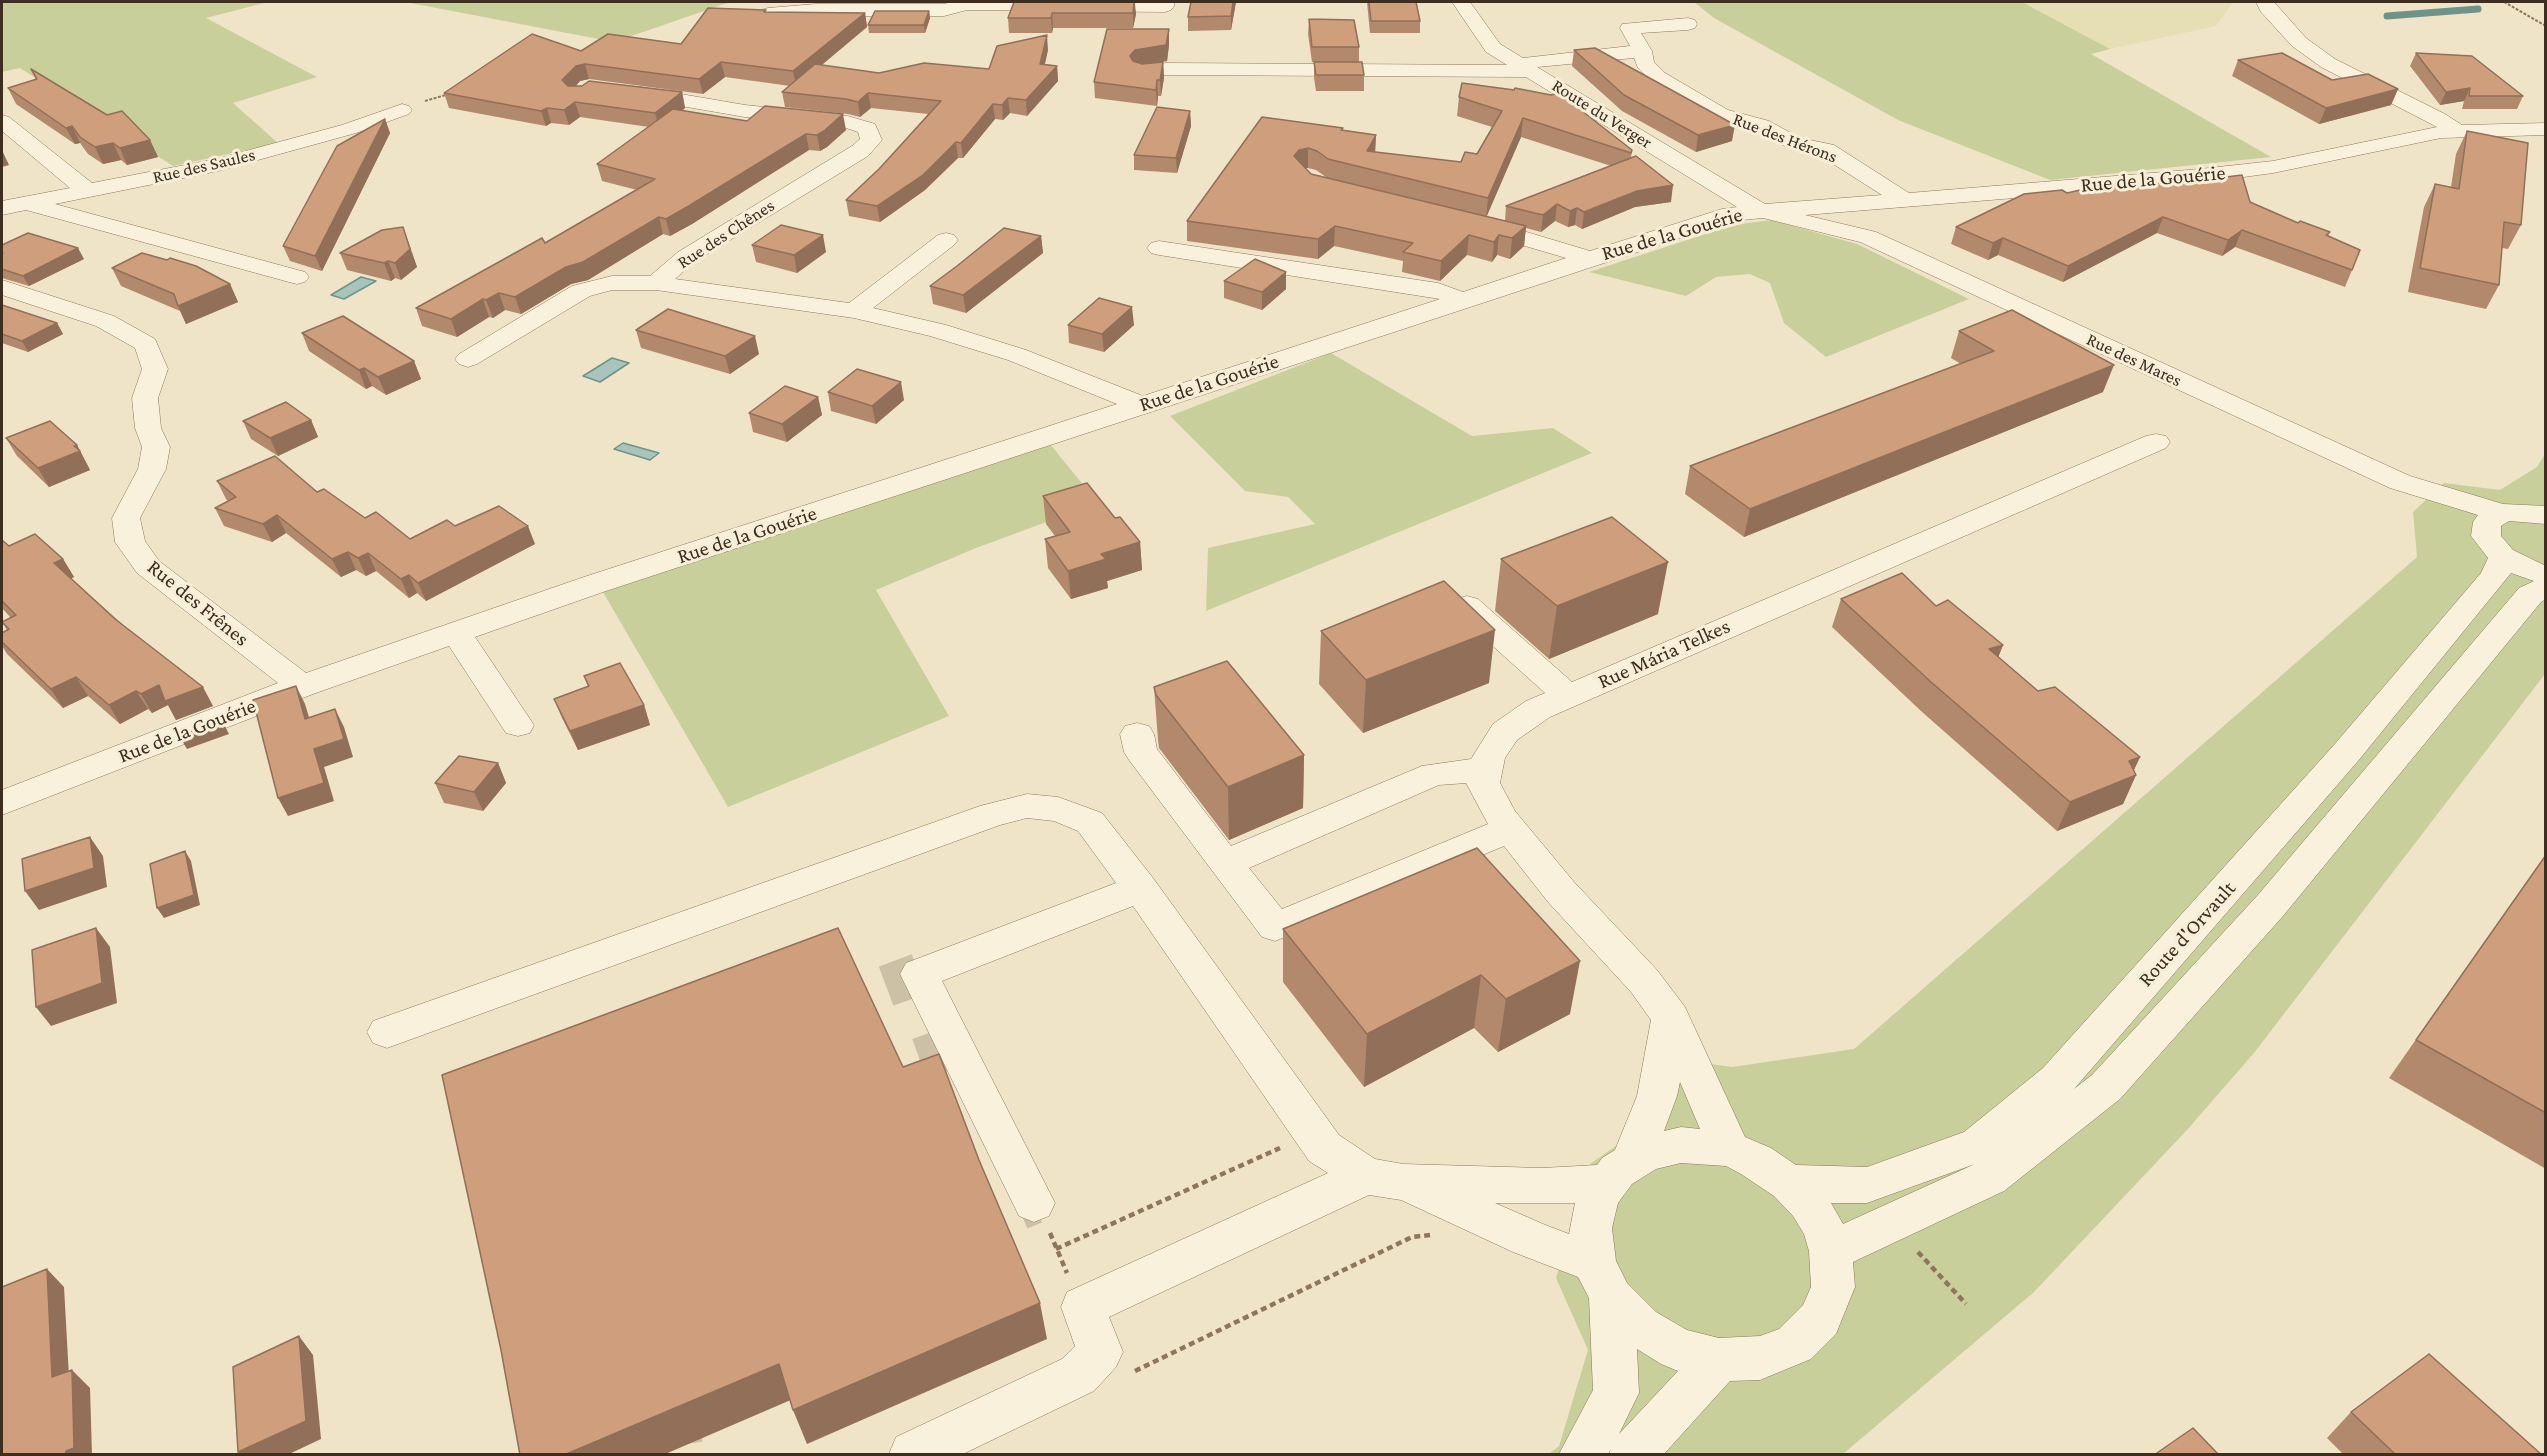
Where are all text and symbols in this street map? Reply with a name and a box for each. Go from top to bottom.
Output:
street label: Route du Verger [1548,75,1656,153]
street label: Rue des Hérons [1730,108,1840,168]
street label: Rue des Saules [151,144,257,188]
street label: Rue de la Gouérie [2080,160,2226,198]
street label: Rue des Chênes [673,195,779,273]
street label: Rue de la Gouérie [1599,202,1745,266]
street label: Rue des Mares [2083,329,2185,391]
street label: Rue de la Gouérie [1136,349,1282,417]
street label: Rue de la Gouérie [674,501,820,569]
street label: Rue des Frênes [142,554,254,652]
street label: Rue Mária Telkes [1594,614,1734,694]
street label: Rue de la Gouérie [115,693,259,769]
street label: Route d'Orvault [2133,876,2241,992]

